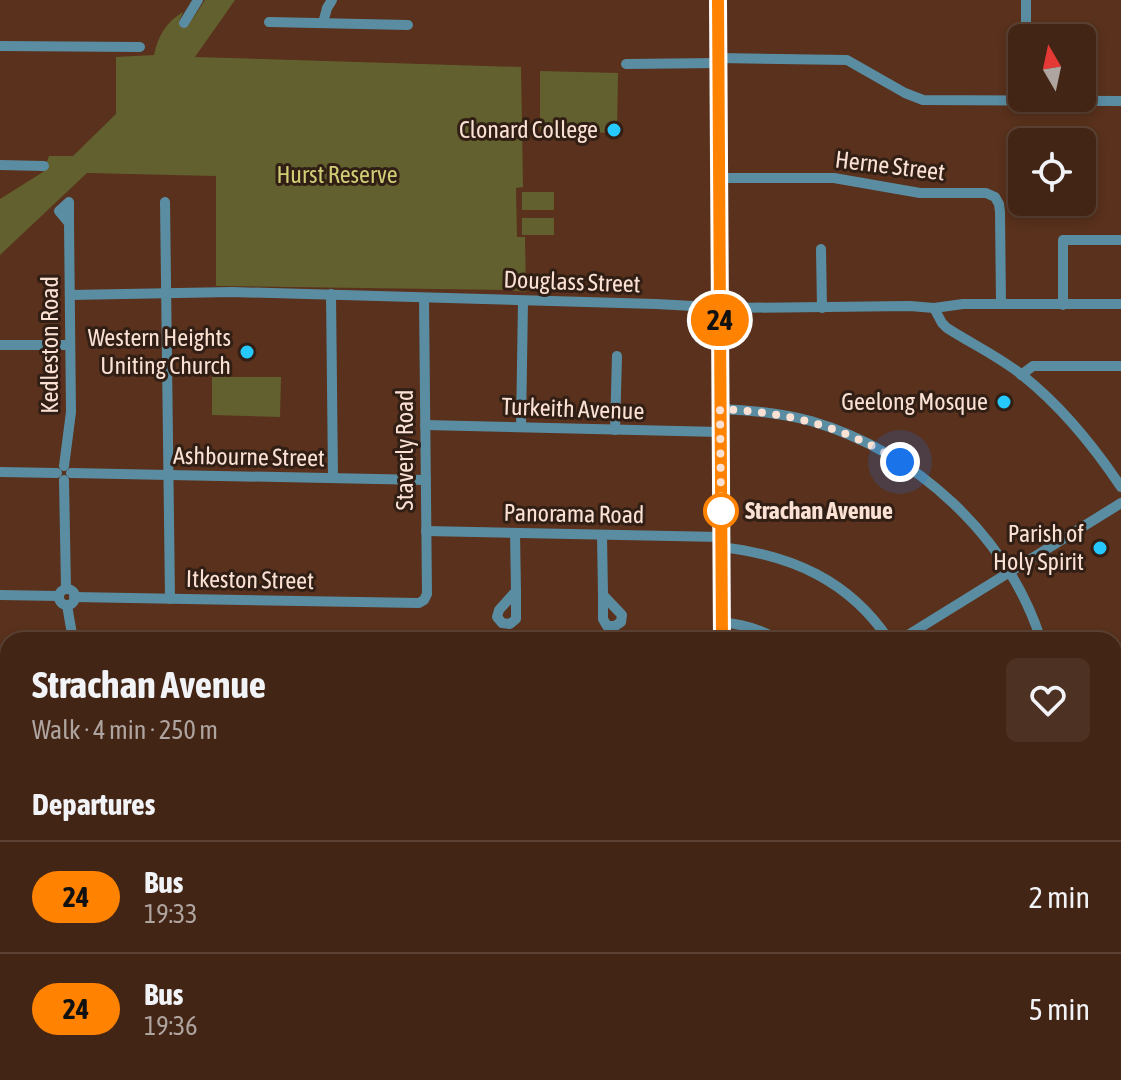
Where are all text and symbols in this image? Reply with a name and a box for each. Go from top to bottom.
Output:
north arrow [1008,24,1096,112]
map controls [1008,24,1096,216]
place label: Clonard College [459,116,598,143]
marker: Clonard College [605,121,623,139]
button: locate [1008,128,1096,216]
street label: Herne Street [834,145,947,186]
park label: Hurst Reserve [276,161,398,188]
street label: Douglass Street [503,266,641,297]
street label: Kedleston Road [36,276,63,414]
line badge: 24 [684,294,756,346]
text: 24 [707,304,733,336]
place label: Western Heights Uniting Church [88,324,231,379]
marker: Western Heights Uniting Church [238,343,256,361]
place label: Geelong Mosque [841,388,988,415]
street label: Staverly Road [391,390,418,510]
street label: Turkeith Avenue [501,393,645,424]
marker: Geelong Mosque [995,393,1013,411]
street label: Ashbourne Street [173,442,325,471]
your location [880,442,920,482]
marker: Strachan Avenue [704,494,738,528]
place label: Strachan Avenue [745,497,893,524]
street label: Panorama Road [503,499,645,528]
place label: Parish of Holy Spirit [993,520,1084,575]
marker: Parish of Holy Spirit [1091,539,1109,557]
street label: Itkeston Street [186,565,314,594]
button: heart [1006,658,1090,742]
text: Strachan Avenue [32,663,266,706]
text: Walk · 4 min · 250 m [32,715,218,745]
text: Departures [32,787,155,821]
text: Bus [144,865,183,899]
text: 2 min [1029,880,1090,914]
text: 24 [63,881,89,913]
text: 19:33 [144,899,198,929]
text: Bus [144,977,183,1011]
text: 5 min [1029,992,1090,1026]
text: 24 [63,993,89,1025]
text: 19:36 [144,1011,198,1041]

